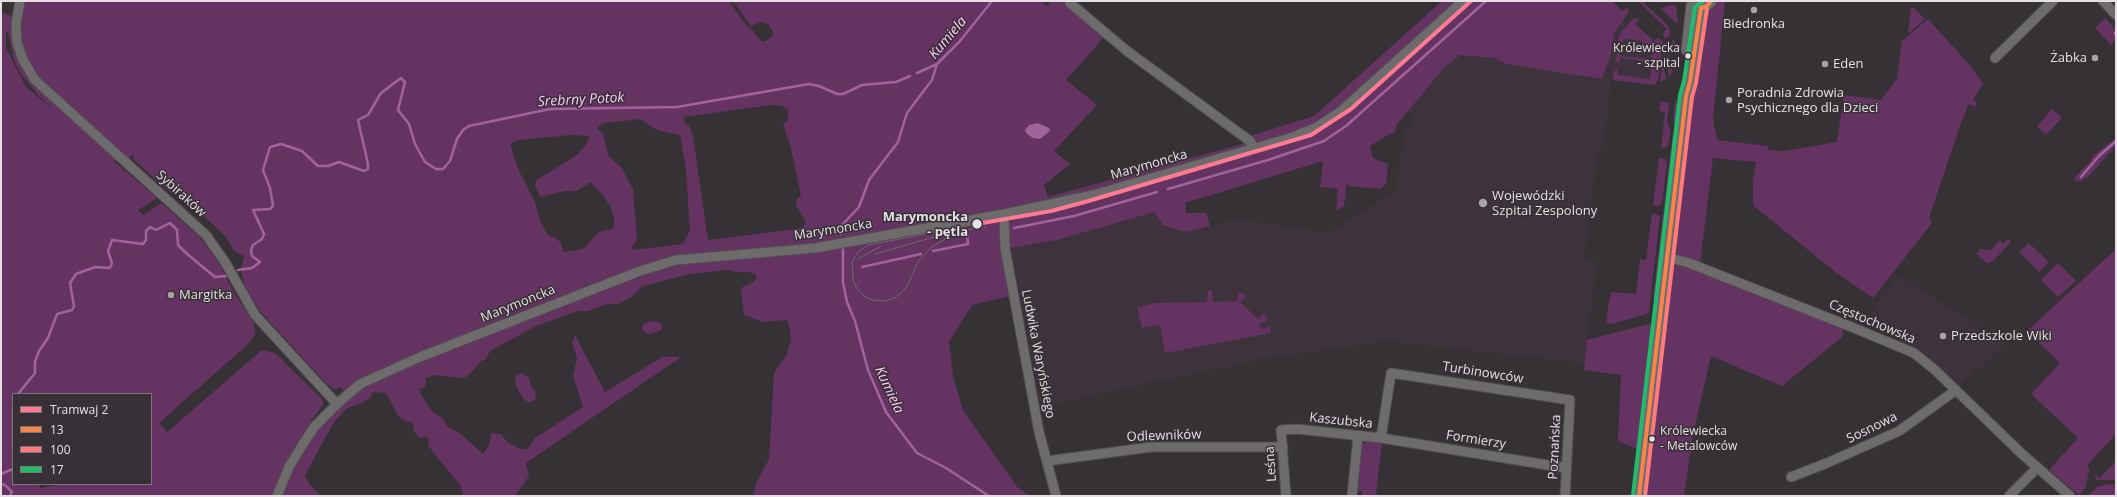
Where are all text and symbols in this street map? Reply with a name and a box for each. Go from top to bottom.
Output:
marker: Biedronka [1749,5,1759,15]
water label: Kumiela [925,13,971,63]
place label: Biedronka [1723,16,1785,32]
place label: Królewiecka - szpital [1613,42,1680,70]
place label: Żabka [2050,50,2087,66]
marker: Królewiecka - szpital [1683,51,1693,61]
marker: Żabka [2090,53,2100,63]
place label: Eden [1833,56,1863,72]
marker: Eden [1820,59,1830,69]
place label: Poradnia Zdrowia Psychicznego dla Dzieci [1737,85,1878,116]
water label: Srebrny Potok [537,89,625,111]
marker: Poradnia Zdrowia Psychicznego dla Dzieci [1724,95,1734,105]
street label: Marymoncka [1109,147,1189,183]
street label: Sybiraków [153,167,209,221]
place label: Wojewódzki Szpital Zespolony [1492,188,1597,219]
marker: Wojewódzki Szpital Zespolony [1477,197,1489,209]
place label: Marymoncka - pętla [883,209,968,240]
street label: Marymoncka [793,216,873,244]
marker: Marymoncka - pętla [970,217,984,231]
street label: Marymoncka [479,282,557,326]
place label: Margitka [179,287,232,303]
street label: Ludwika Waryńskiego [1018,288,1058,420]
marker: Margitka [166,290,176,300]
street label: Częstochowska [1826,297,1918,347]
place label: Przedszkole Wiki [1951,328,2052,344]
marker: Przedszkole Wiki [1938,331,1948,341]
street label: Turbinowców [1441,359,1525,387]
water label: Kumiela [871,364,907,416]
legend [12,393,152,485]
text: Tramwaj 2 [50,401,108,418]
street label: Sosnowa [1844,409,1900,447]
street label: Kaszubska [1309,410,1373,432]
street label: Poznańska [1546,414,1564,480]
text: 13 [50,421,64,438]
place label: Królewiecka - Metalowców [1660,425,1737,453]
street label: Odlewników [1126,427,1202,445]
street label: Formierzy [1445,428,1507,452]
marker: Królewiecka - Metalowców [1647,434,1657,444]
text: 100 [50,441,71,458]
street label: Leśna [1262,446,1280,482]
text: 17 [50,461,64,478]

